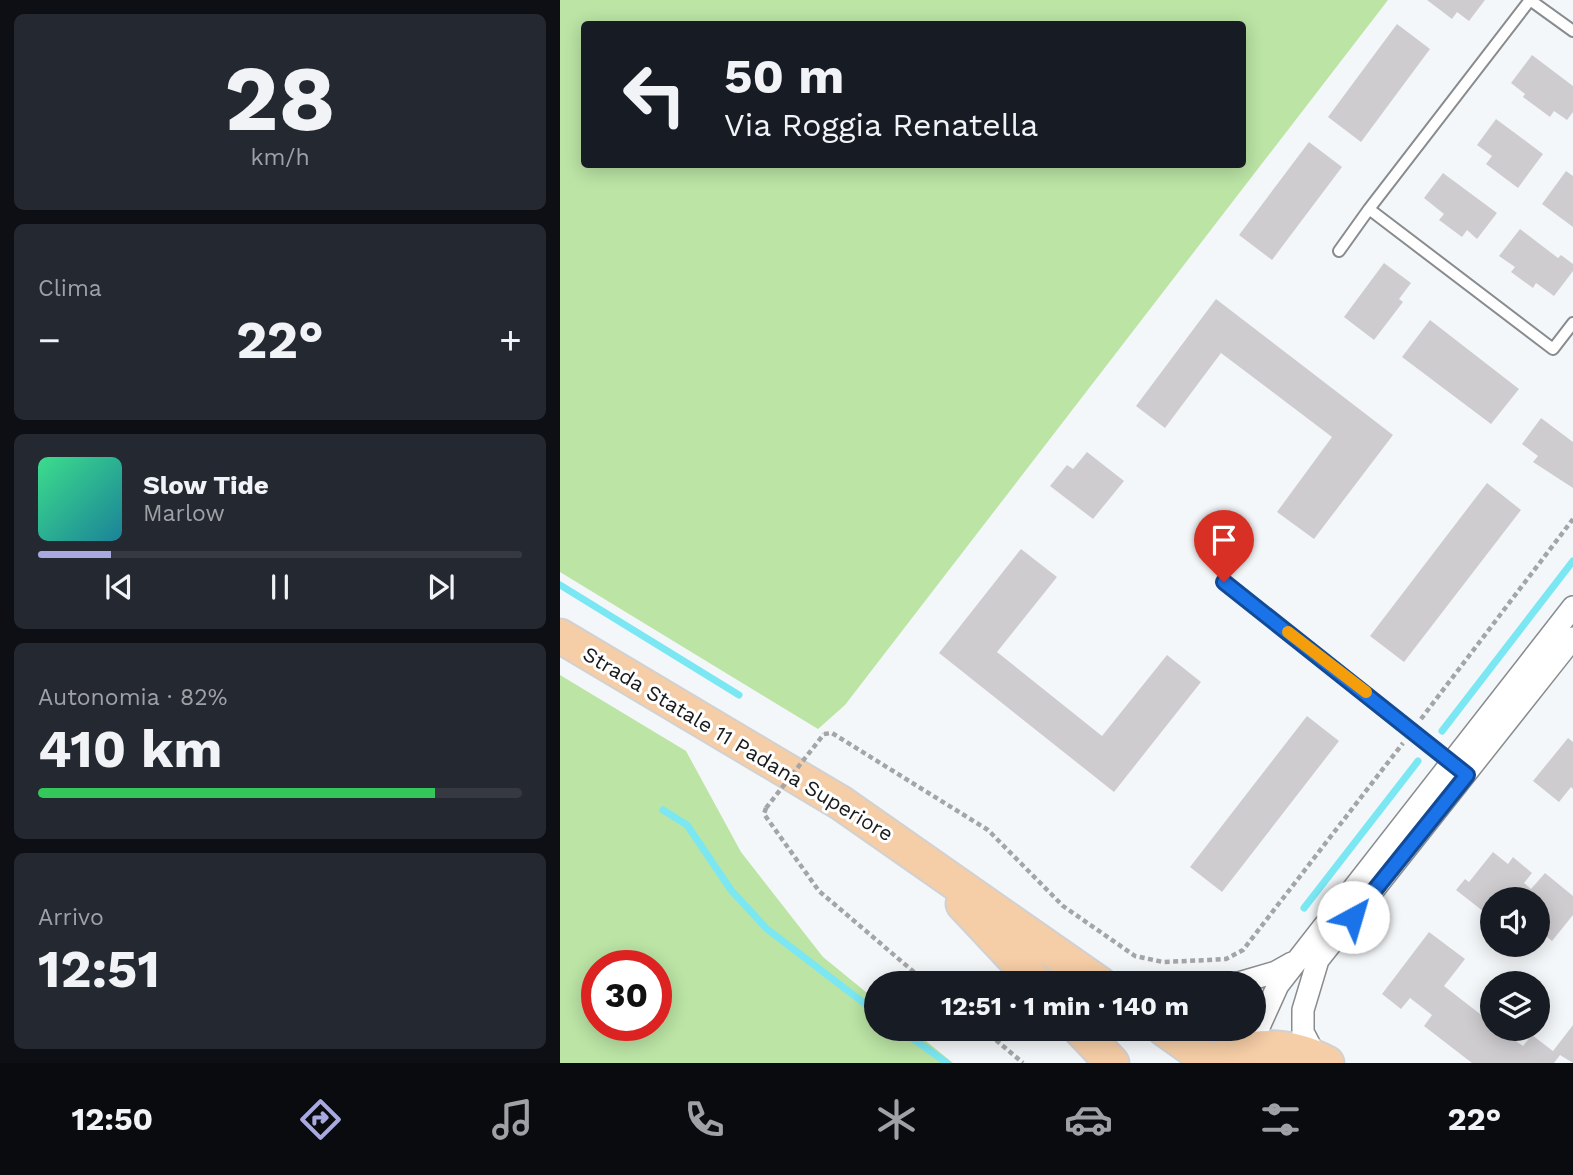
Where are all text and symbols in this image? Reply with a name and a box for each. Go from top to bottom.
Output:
text: 28 [224,45,336,152]
text: 50 m [724,47,844,105]
icon: left [609,49,700,140]
text: Via Roggia Renatella [724,106,1038,144]
text: km/h [250,144,310,171]
text: Clima [38,275,102,302]
text: 22° [236,310,324,371]
text: − [38,318,61,362]
text: + [499,318,522,362]
text: Slow Tide [143,470,269,500]
text: Marlow [143,500,225,527]
pin [1194,510,1254,582]
icon: arrive [1205,521,1243,559]
icon: previous [100,568,138,606]
icon: pause [261,568,299,606]
icon: next [422,568,460,606]
street label: Strada Statale 11 Padana Superiore [579,641,898,846]
text: Autonomia · 82% [38,684,227,711]
text: 410 km [38,719,222,780]
position arrow [1316,880,1390,954]
map controls [1480,887,1550,1041]
button: sound [1480,887,1550,957]
text: Arrivo [38,904,104,931]
text: 12:51 [38,939,160,1000]
speed limit sign: 30 [581,950,672,1041]
button: layers [1480,971,1550,1041]
text: 12:51 · 1 min · 140 m [941,991,1189,1021]
icon: directions [296,1095,345,1144]
icon: music [488,1095,537,1144]
icon: phone [680,1095,729,1144]
icon: climate [872,1095,921,1144]
icon: car [1064,1095,1113,1144]
icon: filters [1256,1095,1305,1144]
text: 12:50 [71,1100,153,1138]
text: 22° [1447,1100,1501,1138]

